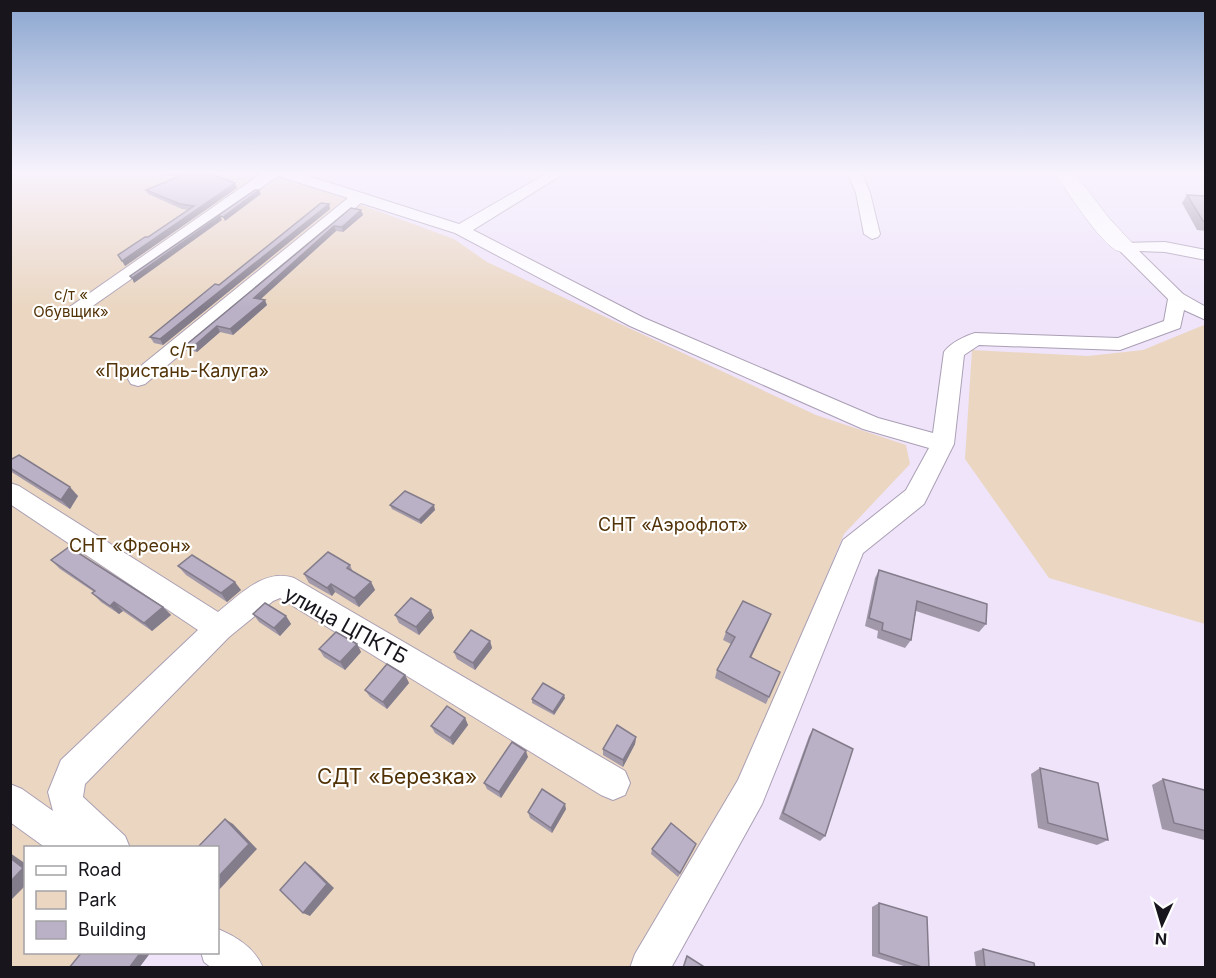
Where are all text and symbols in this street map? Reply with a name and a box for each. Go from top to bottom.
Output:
park label: с/т « Обувщик» [33,285,109,321]
park label: с/т «Пристань-Калуга» [95,339,269,381]
park label: СНТ «Аэрофлот» [598,514,748,535]
park label: СНТ «Фреон» [69,535,191,556]
street label: улица ЦПКТБ [280,581,412,669]
park label: СДТ «Березка» [317,764,477,789]
legend [24,846,219,954]
text: Road [78,859,121,880]
text: Park [78,889,117,910]
north arrow [1132,894,1192,954]
text: Building [78,919,146,940]
text: N [1154,929,1168,949]

